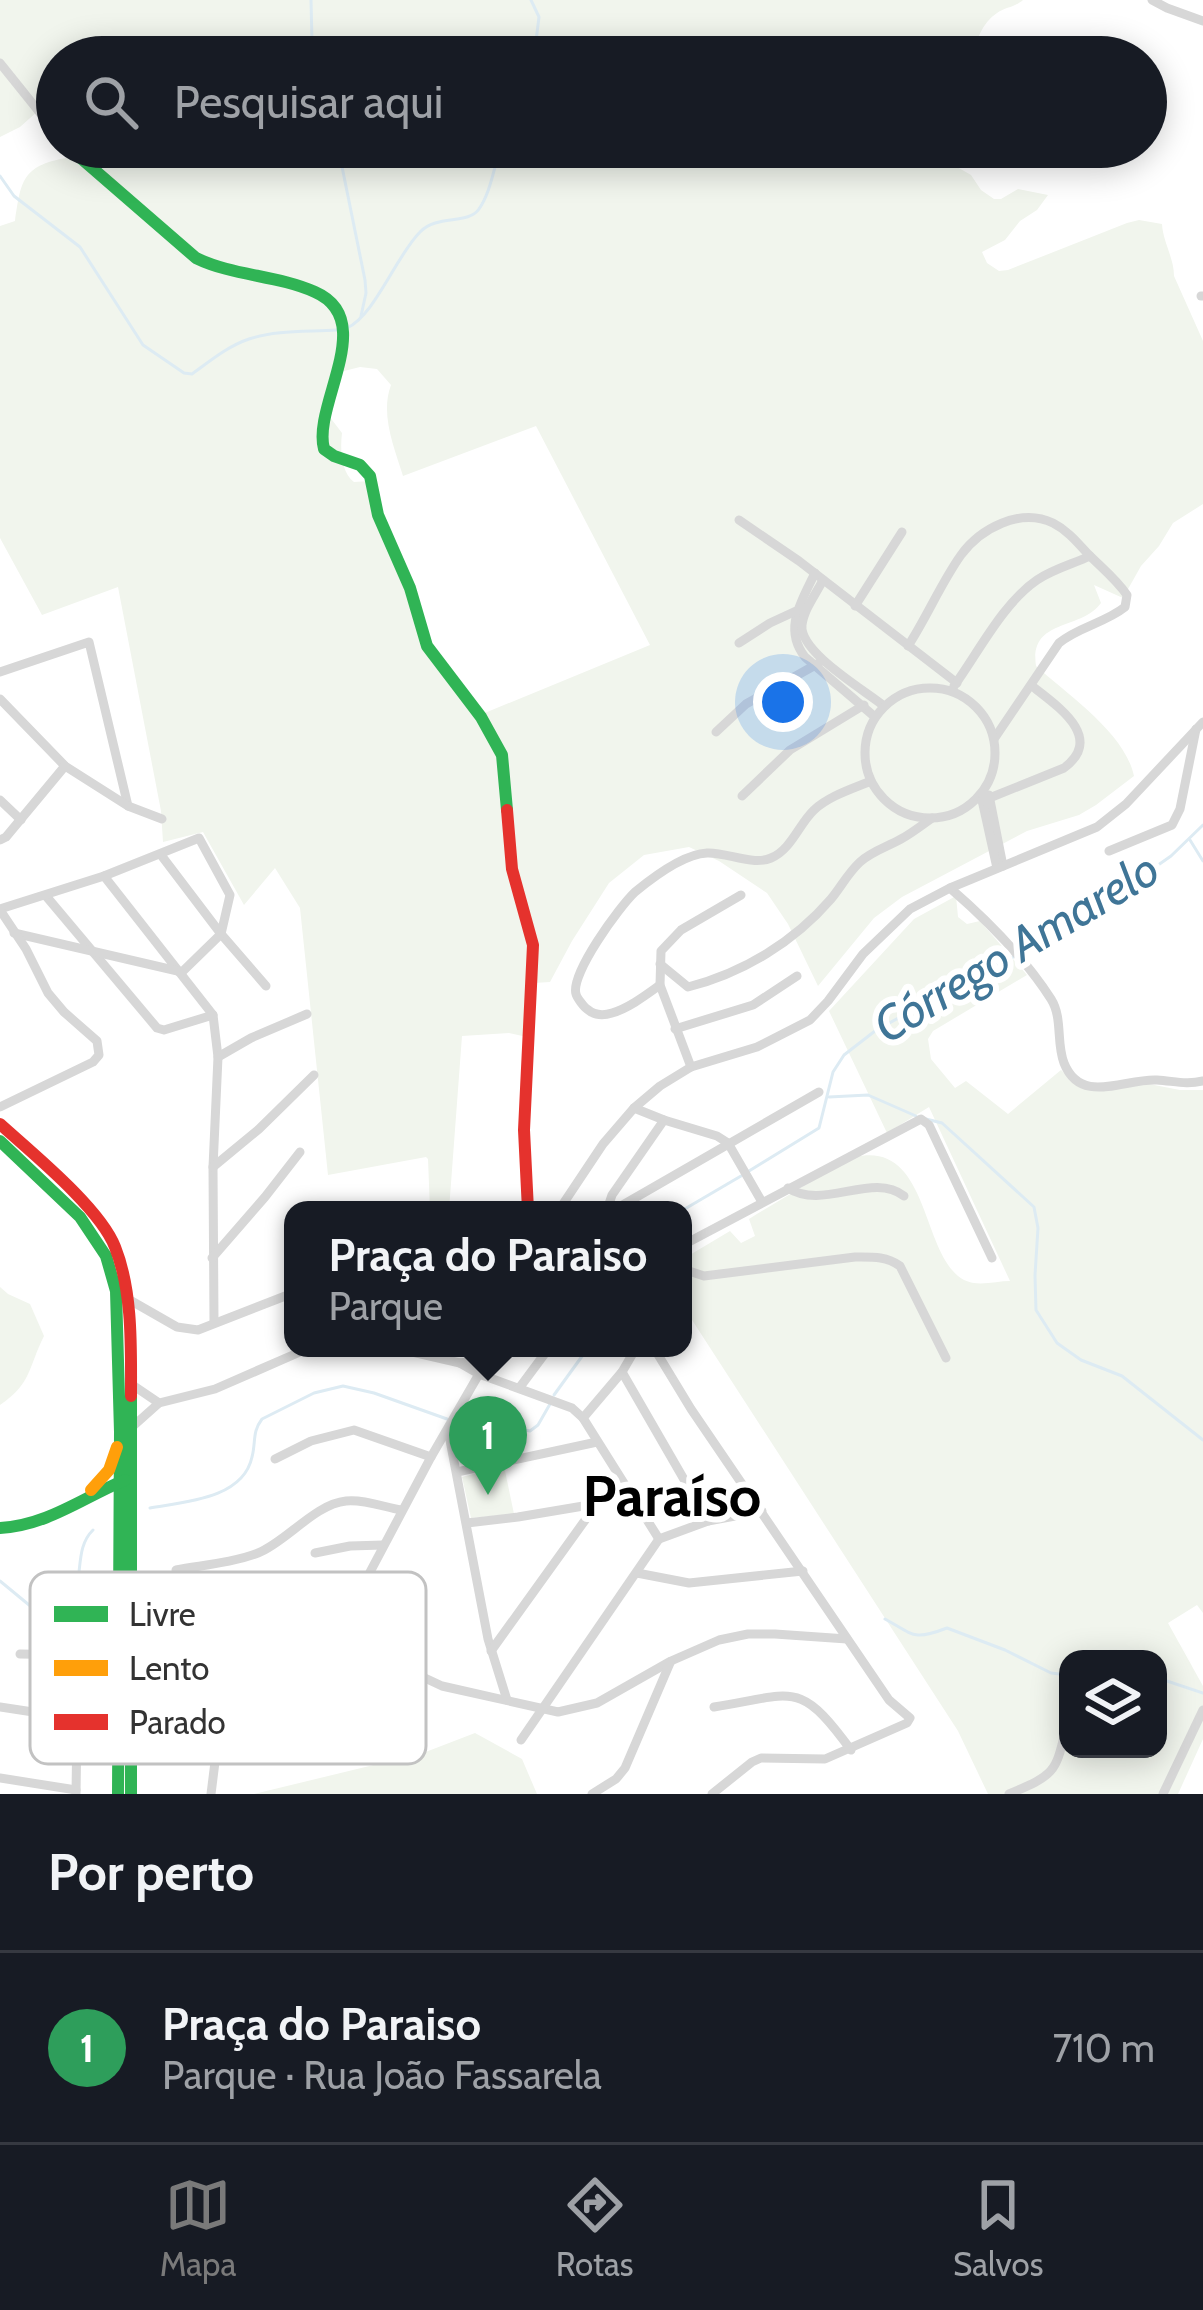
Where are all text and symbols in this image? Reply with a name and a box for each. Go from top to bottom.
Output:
search box [36,36,1167,168]
icon: search [78,69,144,135]
text: Pesquisar aqui [174,75,443,129]
your location [753,672,813,732]
water label: Córrego Amarelo [863,839,1169,1055]
popup [284,1201,692,1357]
text: Praça do Paraiso [328,1228,648,1282]
text: Parque [328,1282,443,1330]
pin: 1 [449,1396,527,1495]
district label: Paraíso [583,1461,761,1530]
legend [30,1572,426,1764]
text: Livre [129,1594,196,1634]
text: Lento [129,1648,209,1688]
map controls [1059,1650,1167,1758]
button: layers [1059,1650,1167,1758]
text: Parado [129,1702,226,1742]
text: Por perto [48,1841,254,1903]
text: Praça do Paraiso [162,1997,481,2051]
text: 1 [80,2024,94,2072]
text: 710 m [1052,2024,1155,2072]
text: Parque · Rua João Fassarela [162,2051,602,2099]
tab: Mapa [160,2172,236,2284]
tab: Rotas [556,2172,634,2284]
tab: Salvos [953,2172,1043,2284]

